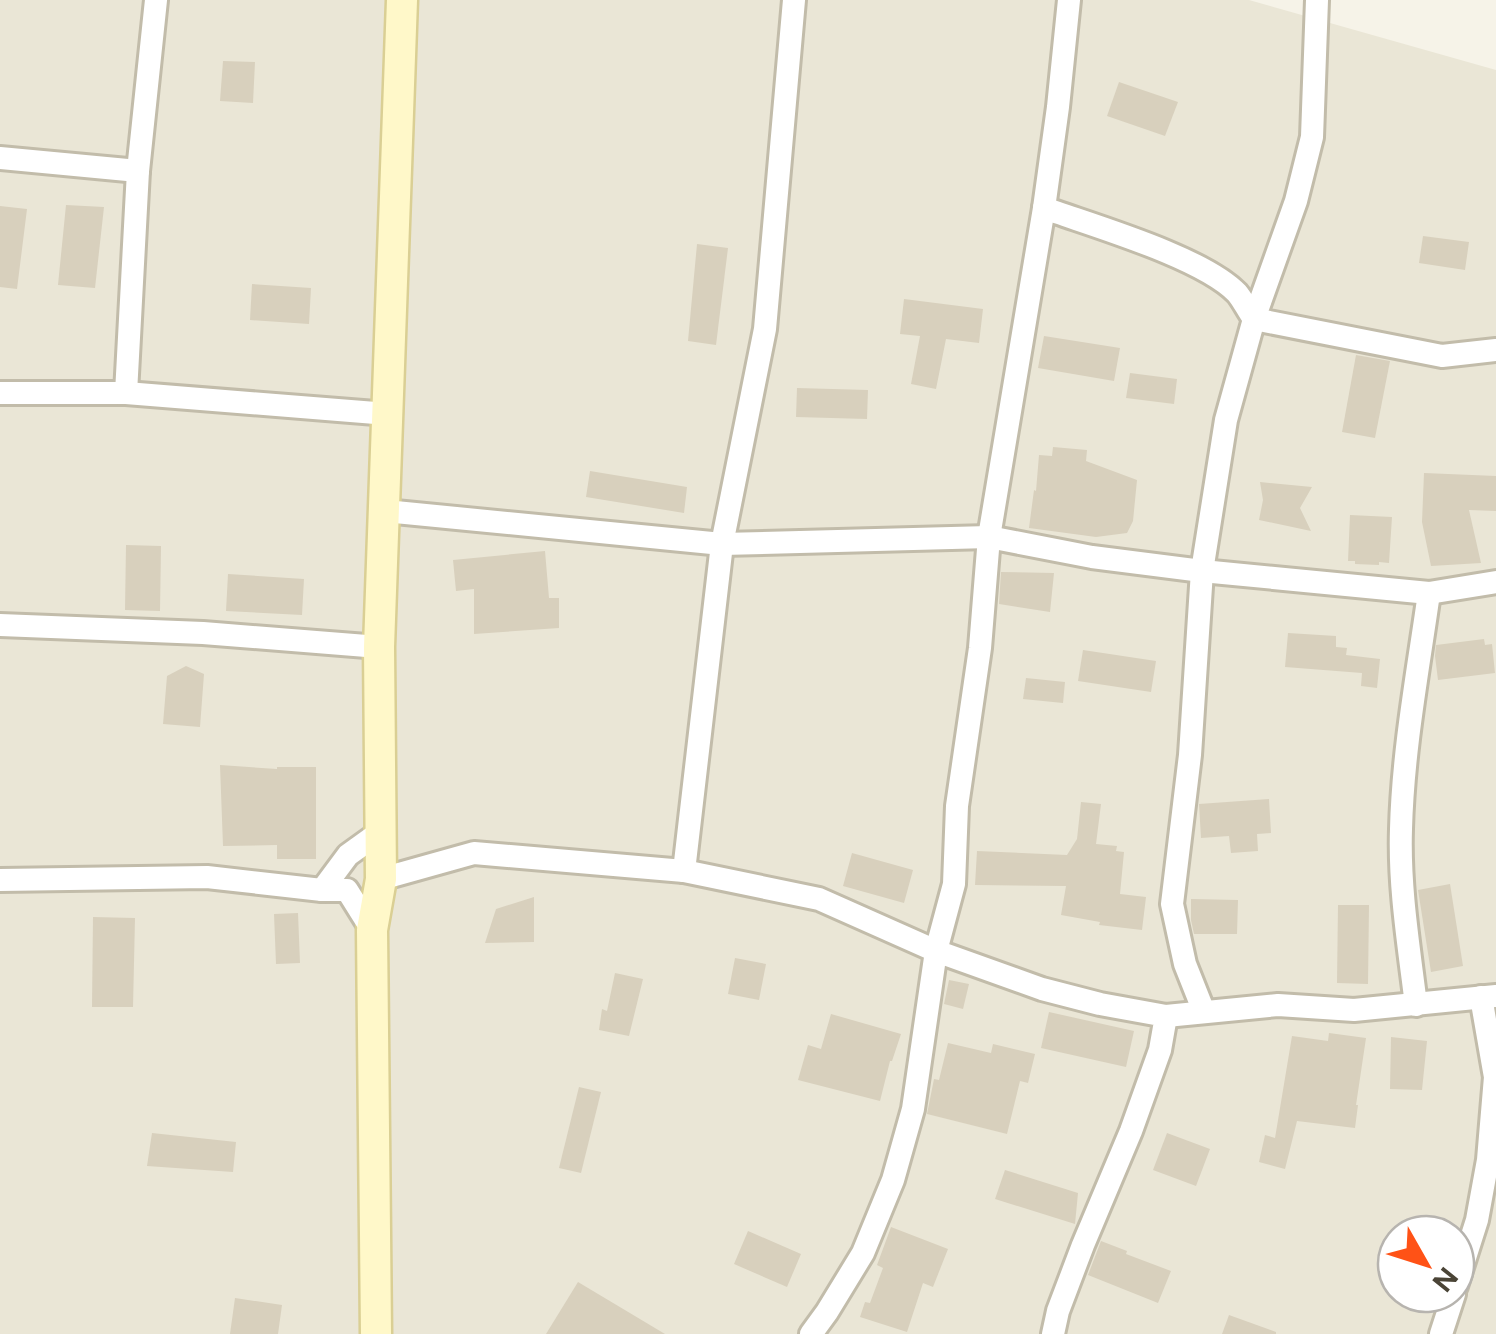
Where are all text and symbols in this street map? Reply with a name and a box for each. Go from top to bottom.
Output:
north arrow [1376,1214,1476,1314]
text: N [1425,1261,1465,1299]

